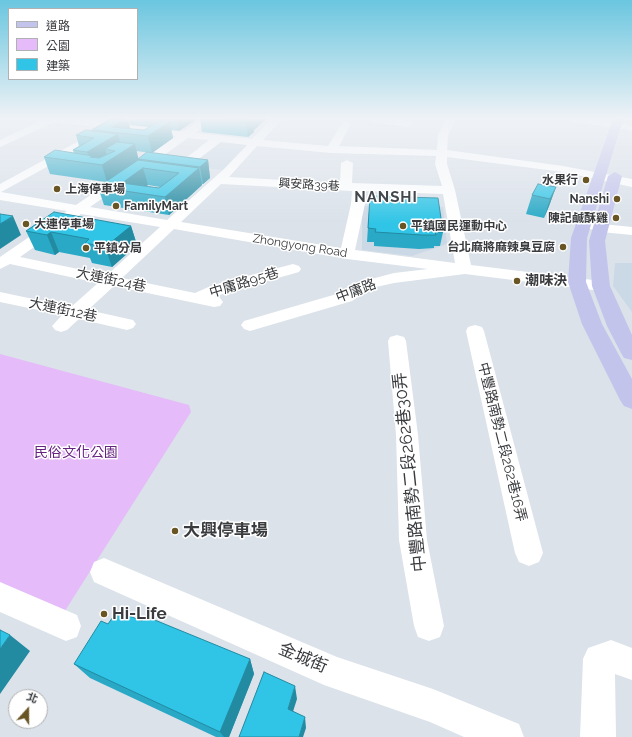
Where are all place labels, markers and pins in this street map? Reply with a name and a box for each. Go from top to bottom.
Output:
place label: 水果行 [542,173,578,187]
marker: 水果行 [581,175,591,185]
place label: 上海停車場 [65,182,125,196]
marker: 上海停車場 [52,184,62,194]
place label: Nanshi [570,192,609,206]
marker: Nanshi [612,194,622,204]
place label: FamilyMart [124,199,188,213]
marker: FamilyMart [111,201,121,211]
place label: 陳記鹹酥雞 [548,211,608,225]
marker: 陳記鹹酥雞 [611,213,621,223]
place label: 大連停車場 [34,217,94,231]
marker: 大連停車場 [21,219,31,229]
place label: 平鎮國民運動中心 [411,219,507,233]
marker: 平鎮國民運動中心 [398,221,408,231]
place label: 台北麻將麻辣臭豆腐 [447,240,555,254]
place label: 平鎮分局 [94,241,142,255]
marker: 台北麻將麻辣臭豆腐 [558,242,568,252]
marker: 平鎮分局 [81,243,91,253]
place label: 潮味決 [525,273,567,289]
marker: 潮味決 [512,276,522,286]
place label: 大興停車場 [183,521,268,541]
marker: 大興停車場 [170,526,180,536]
place label: Hi-Life [112,604,167,624]
marker: Hi-Life [99,609,109,619]

